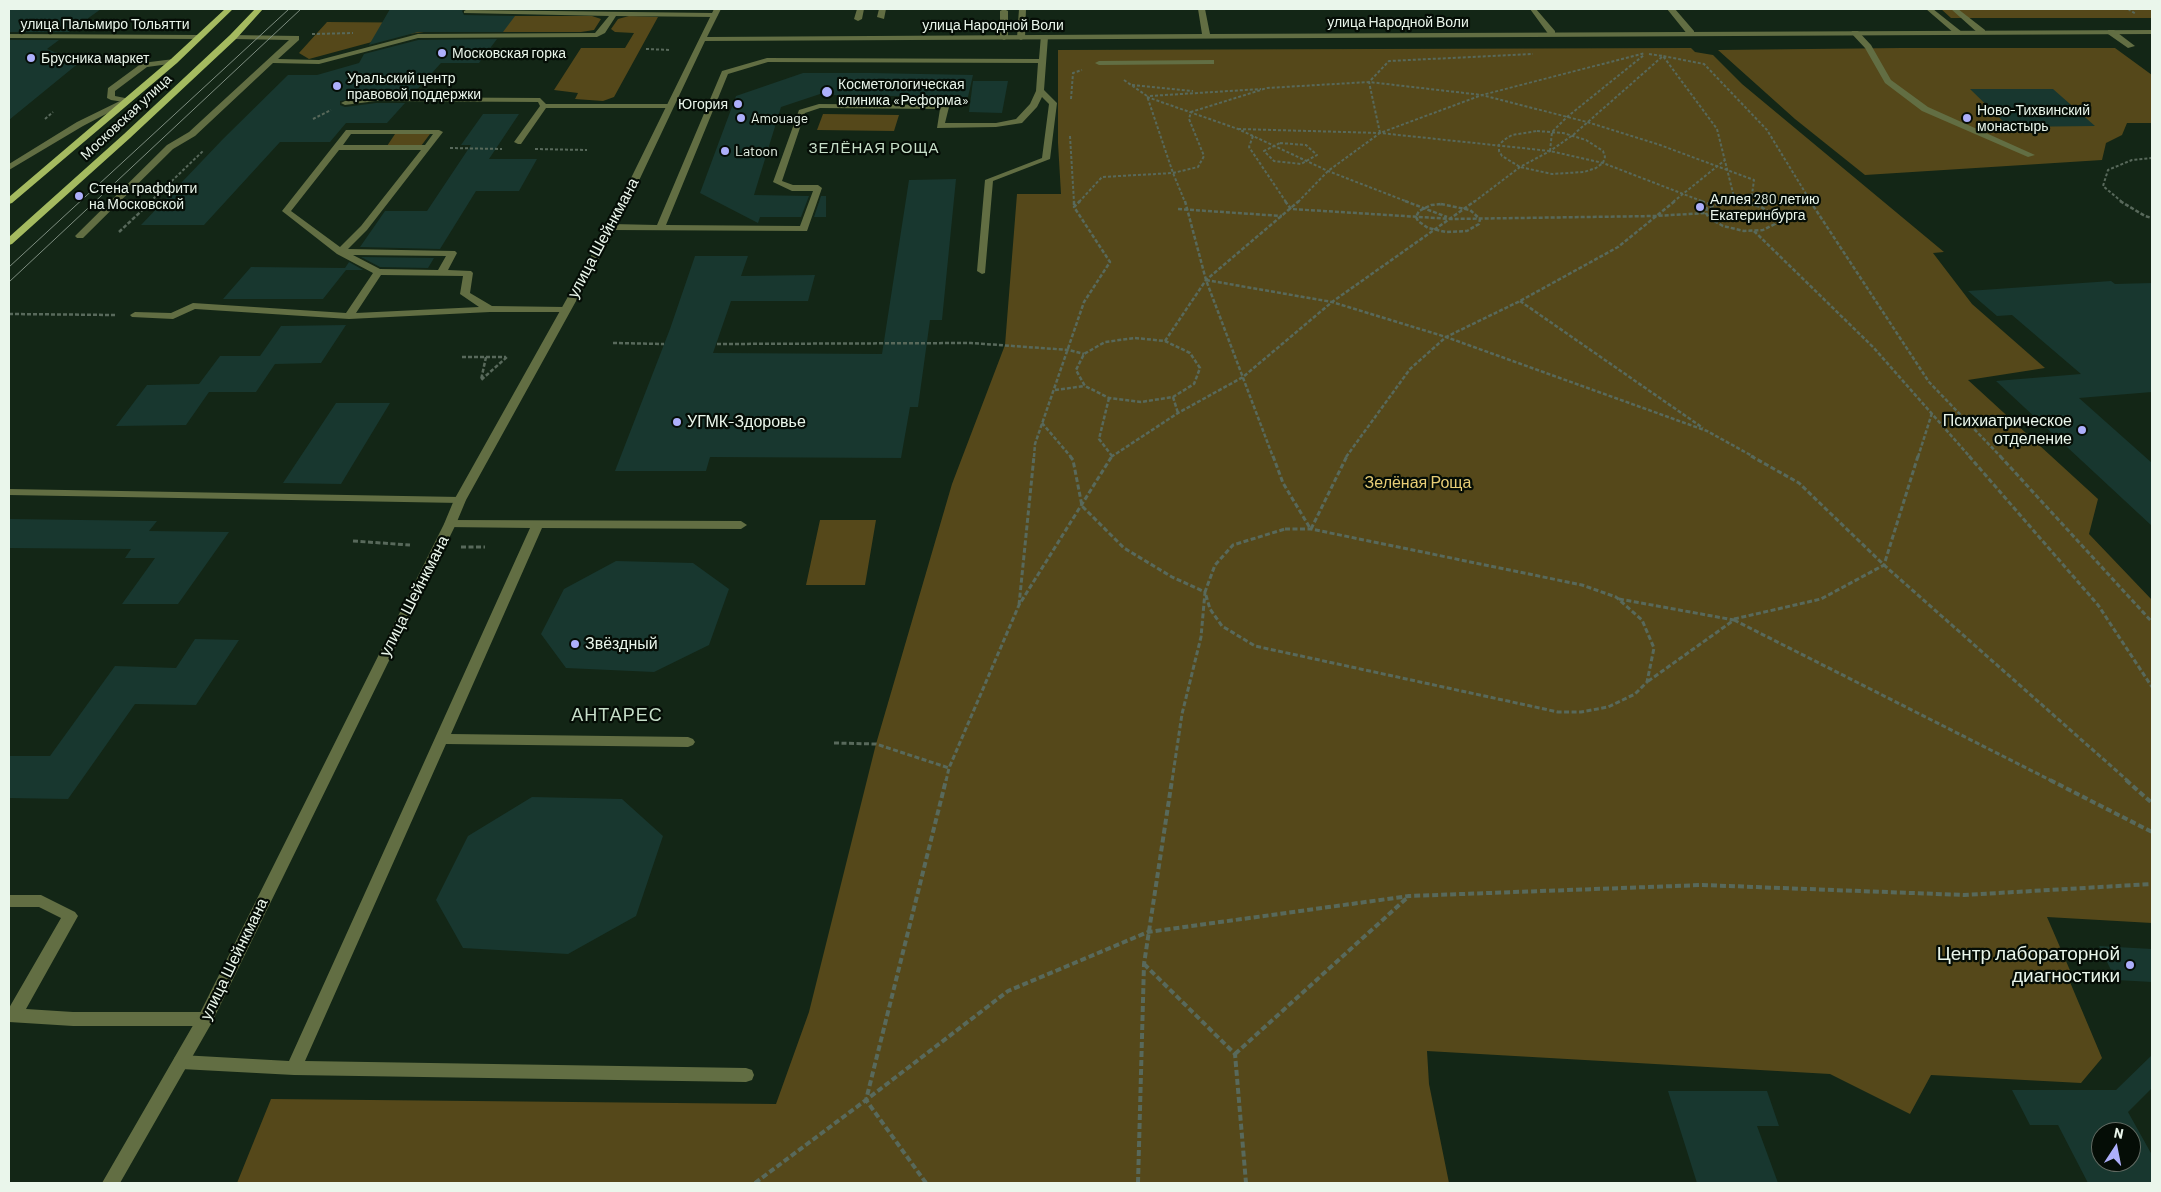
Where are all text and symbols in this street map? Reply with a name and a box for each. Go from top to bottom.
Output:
street label: улица Народной Воли [1327,14,1469,30]
street label: улица Пальмиро Тольятти [20,16,190,32]
street label: улица Народной Воли [922,17,1064,33]
place label: Московская горка [452,45,566,61]
marker: Московская горка [436,47,448,59]
place label: Брусника маркет [41,50,149,66]
marker: Брусника маркет [25,52,37,64]
place label: Уральский центр правовой поддержки [347,70,481,102]
street label: Московская улица [77,71,175,163]
place label: Косметологическая клиника «Реформа» [838,76,969,108]
marker: Уральский центр правовой поддержки [331,80,343,92]
marker: Косметологическая клиника «Реформа» [820,85,834,99]
place label: Югория [678,96,728,112]
marker: Югория [732,98,744,110]
place label: Ново-Тихвинский монастырь [1977,102,2090,134]
place label: Amouage [751,110,808,126]
marker: Amouage [735,112,747,124]
marker: Ново-Тихвинский монастырь [1961,112,1973,124]
district label: ЗЕЛЁНАЯ РОЩА [807,139,941,157]
place label: Latoon [735,143,778,159]
marker: Latoon [719,145,731,157]
street label: улица Шейнкмана [563,175,643,301]
place label: Стена граффити на Московской [89,180,197,212]
marker: Стена граффити на Московской [73,190,85,202]
place label: Аллея 280 летию Екатеринбурга [1710,191,1820,223]
marker: Аллея 280 летию Екатеринбурга [1694,201,1706,213]
place label: Психиатрическое отделение [1943,411,2072,449]
place label: УГМК-Здоровье [687,412,806,432]
marker: УГМК-Здоровье [671,416,683,428]
marker: Психиатрическое отделение [2076,424,2088,436]
park label: Зелёная Роща [1365,473,1471,493]
street label: улица Шейнкмана [375,532,453,660]
place label: Звёздный [585,634,658,654]
marker: Звёздный [569,638,581,650]
district label: АНТАРЕС [570,704,664,726]
street label: улица Шейнкмана [196,895,272,1023]
place label: Центр лабораторной диагностики [1937,943,2120,987]
marker: Центр лабораторной диагностики [2124,959,2136,971]
north arrow [2091,1122,2141,1172]
text: N [2113,1124,2125,1142]

